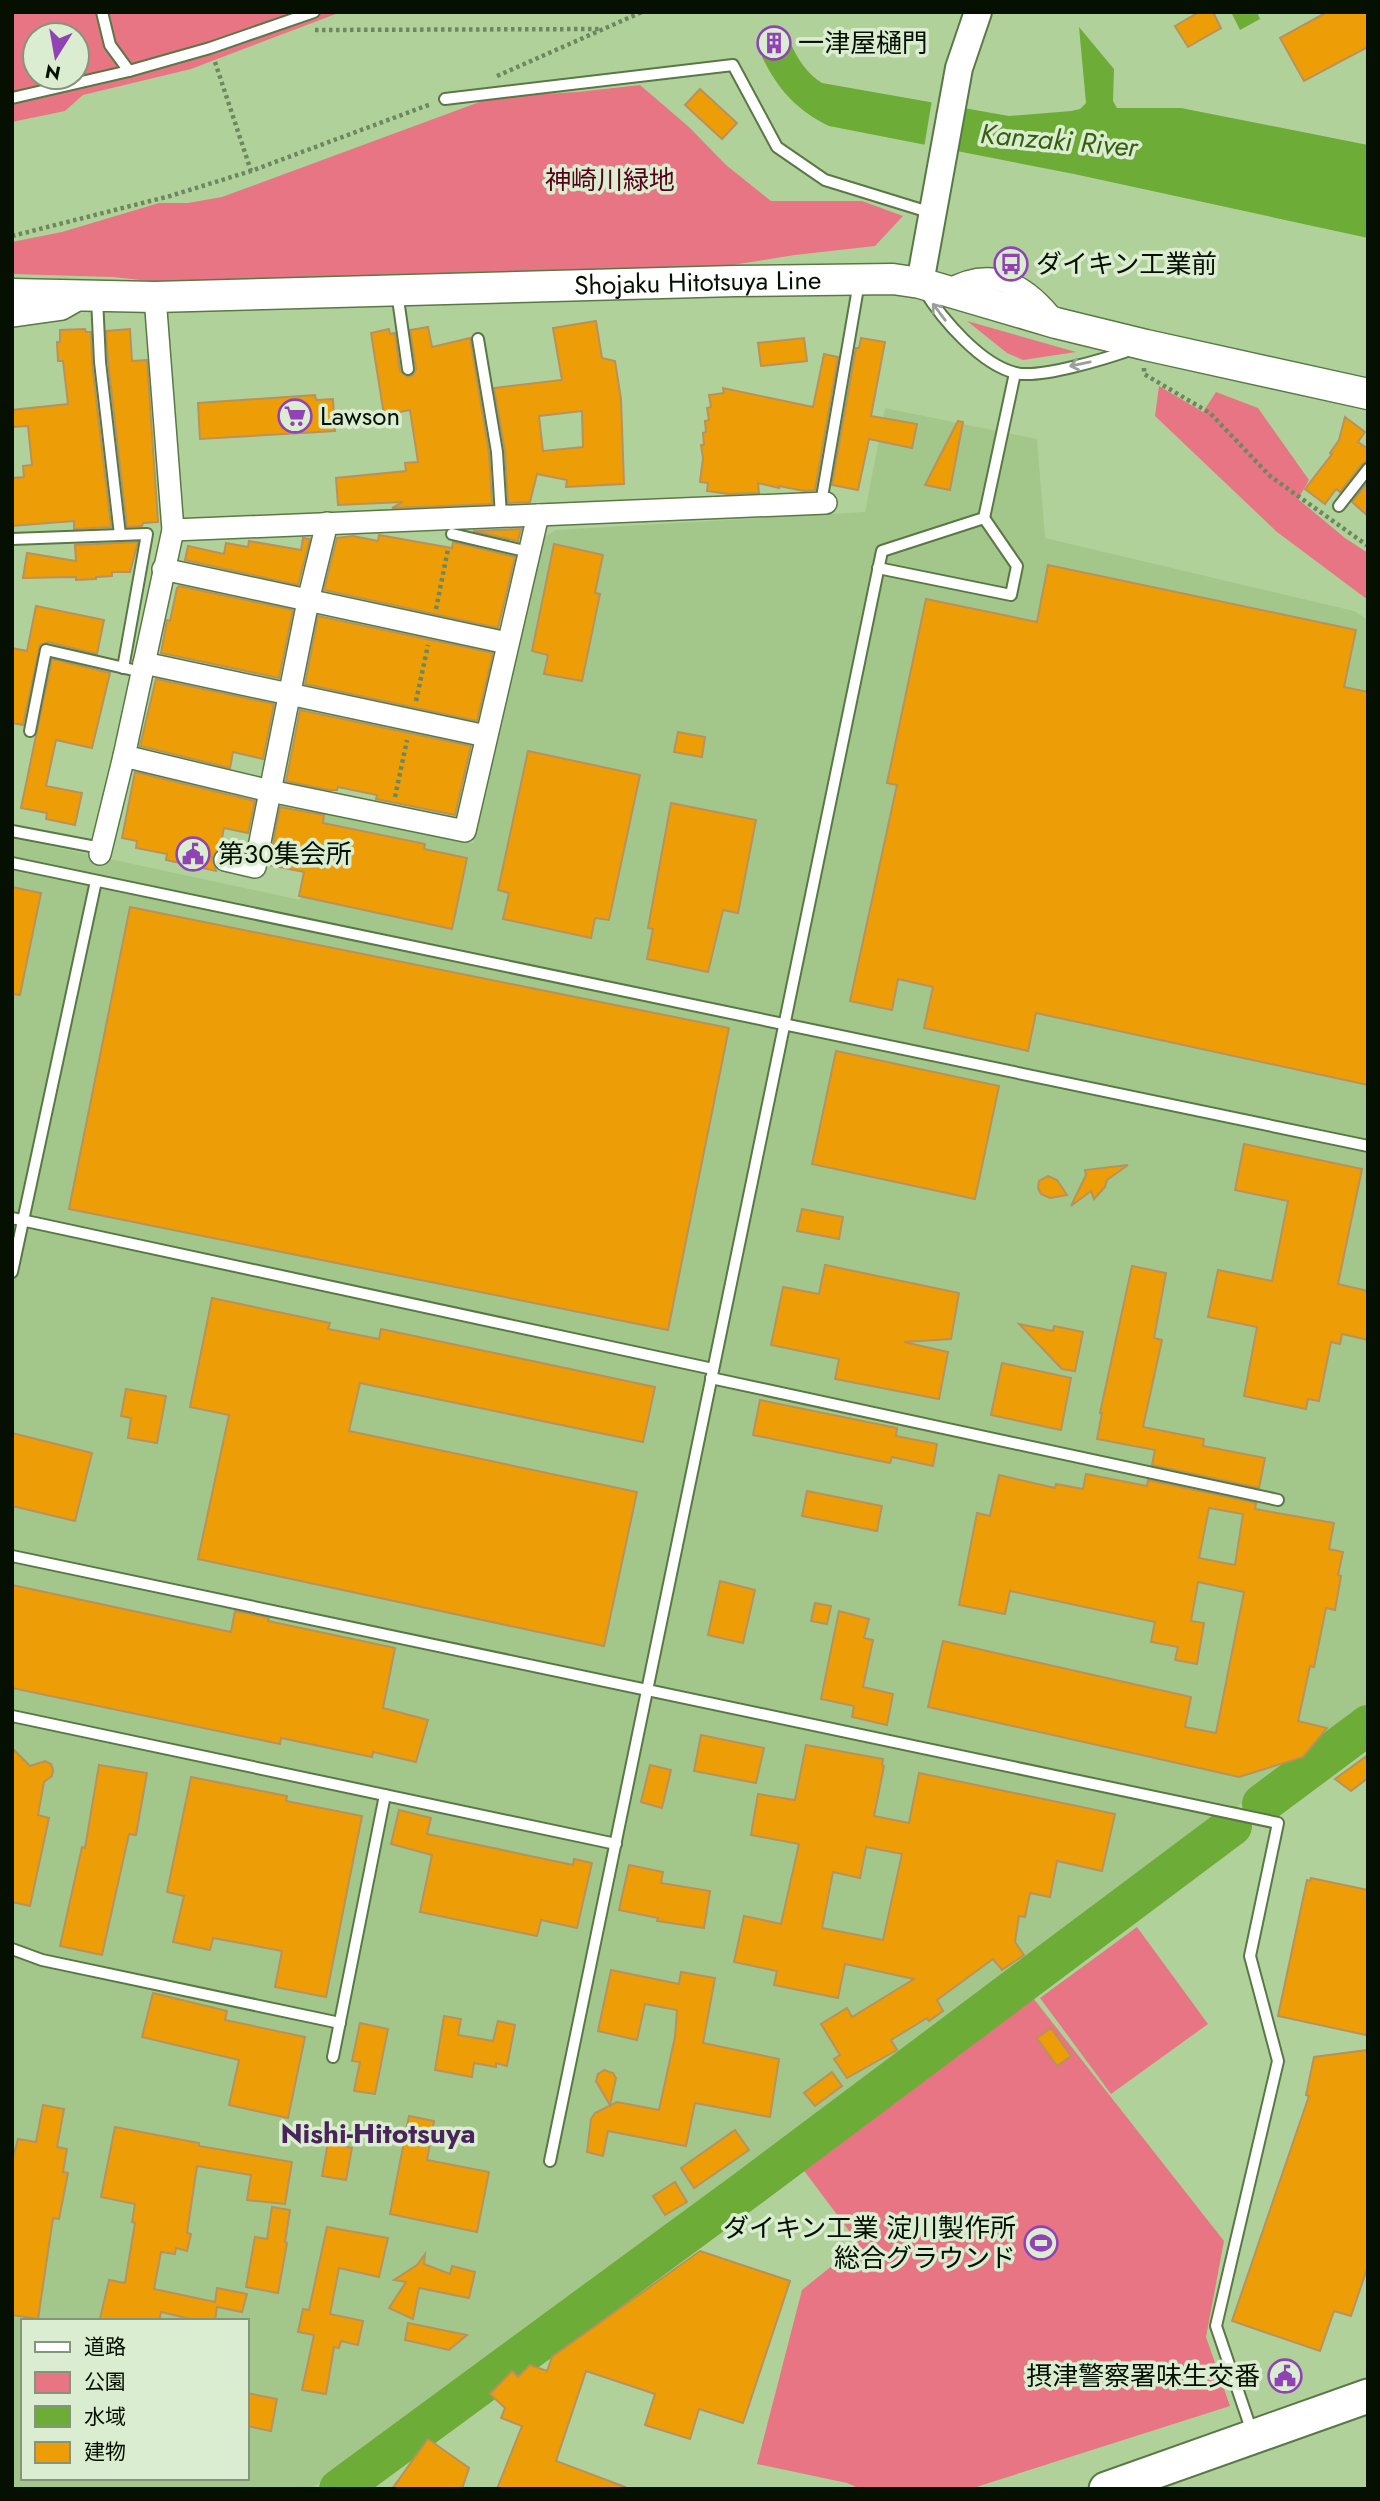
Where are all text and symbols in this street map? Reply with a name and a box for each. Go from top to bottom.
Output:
north arrow [21,21,91,91]
building icon: 一津屋樋門 [755,24,793,62]
place label: 一津屋樋門 [798,24,928,62]
text: N [43,58,63,87]
water label: Kanzaki River [979,113,1141,168]
park label: 神崎川緑地 [545,161,675,199]
bus stop icon: ダイキン工業前 [992,245,1030,283]
place label: ダイキン工業前 [1036,245,1217,283]
street label: Shojaku Hitotsuya Line [574,261,822,304]
one-way arrow [932,304,947,322]
one-way arrow [1069,358,1092,372]
supermarket icon: Lawson [276,397,314,435]
place label: Lawson [320,397,400,435]
public building icon: 第30集会所 [174,835,212,873]
place label: 第30集会所 [218,835,352,873]
district label: Nishi-Hitotsuya [280,2113,476,2154]
place label: ダイキン工業 淀川製作所 総合グラウンド [723,2209,1016,2277]
sports icon: ダイキン工業 淀川製作所 総合グラウンド [1022,2224,1060,2262]
legend [21,2319,248,2480]
text: 道路 [84,2332,126,2362]
place label: 摂津警察署味生交番 [1026,2357,1260,2395]
public building icon: 摂津警察署味生交番 [1266,2357,1304,2395]
text: 公園 [84,2367,126,2397]
text: 水域 [84,2402,126,2432]
text: 建物 [84,2437,126,2467]

